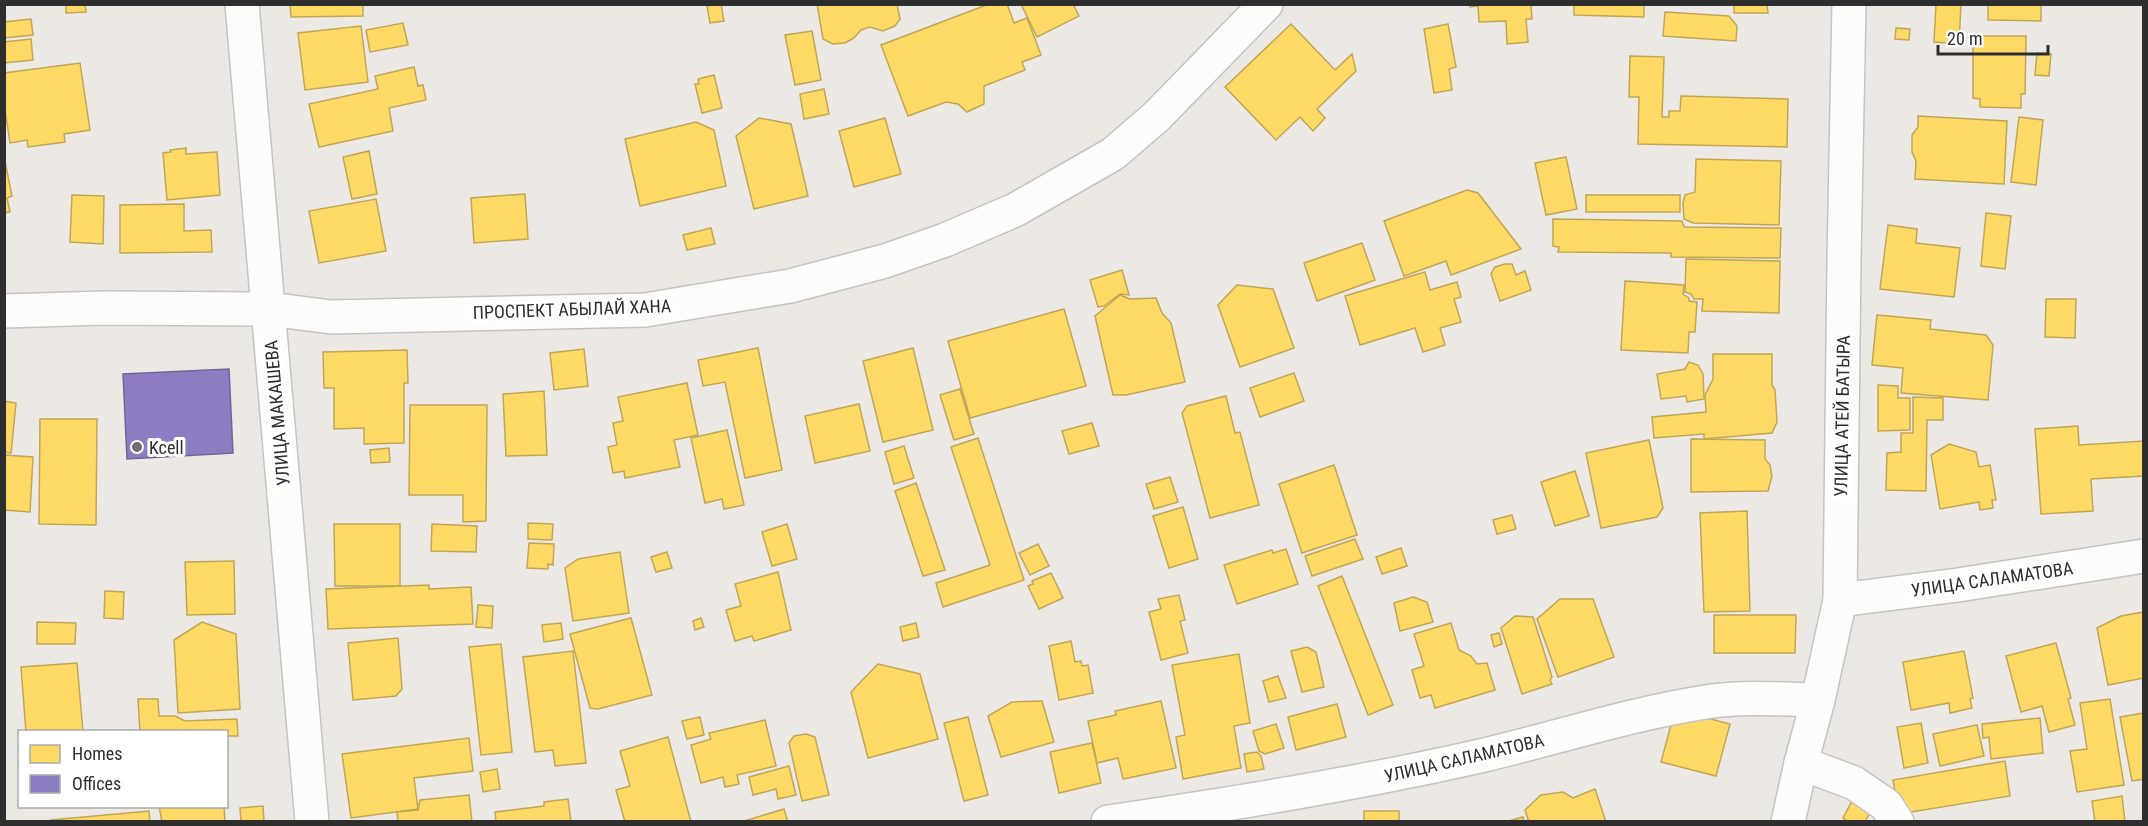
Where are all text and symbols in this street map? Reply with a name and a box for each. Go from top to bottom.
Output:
scale bar [1938,18,2048,56]
text: 20 m [1947,28,1982,49]
street label: ПРОСПЕКТ АБЫЛАЙ ХАНА [472,295,672,323]
street label: УЛИЦА АТЕЙ БАТЫРА [1830,334,1854,497]
street label: УЛИЦА МАКАШЕВА [260,339,294,487]
place label: Kcell [149,437,184,458]
marker: Kcell [130,440,144,454]
street label: УЛИЦА САЛАМАТОВА [1910,557,2075,601]
street label: УЛИЦА САЛАМАТОВА [1382,729,1547,787]
legend [18,730,228,808]
text: Homes [72,743,122,764]
text: Offices [72,773,121,794]

